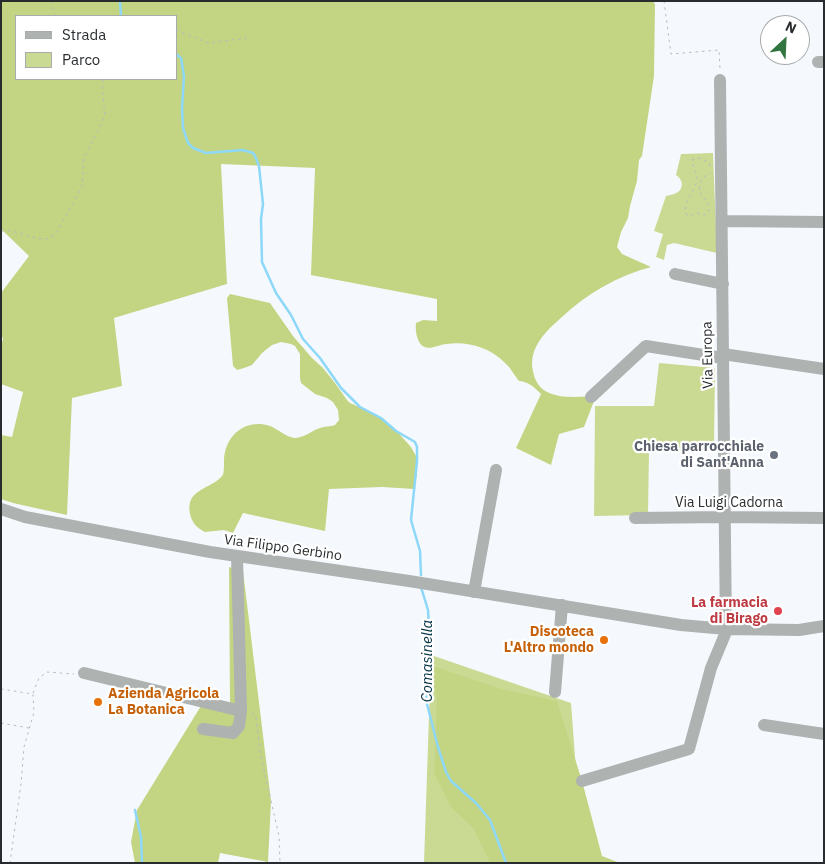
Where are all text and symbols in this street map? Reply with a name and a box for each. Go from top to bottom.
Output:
legend [15,15,178,80]
north arrow [760,15,810,65]
text: N [783,17,799,38]
text: Strada [62,25,106,44]
text: Parco [62,50,100,69]
street label: Via Europa [699,321,717,389]
place label: Chiesa parrocchiale di Sant'Anna [634,439,764,472]
marker: Chiesa parrocchiale di Sant'Anna [768,449,780,461]
street label: Via Luigi Cadorna [675,495,783,511]
street label: Via Filippo Gerbino [223,531,343,565]
place label: La farmacia di Birago [691,595,768,628]
marker: La farmacia di Birago [772,605,784,617]
water label: Comasinella [419,620,437,702]
place label: Discoteca L'Altro mondo [504,624,594,656]
marker: Discoteca L'Altro mondo [598,634,610,646]
place label: Azienda Agricola La Botanica [108,686,219,719]
marker: Azienda Agricola La Botanica [92,696,104,708]

